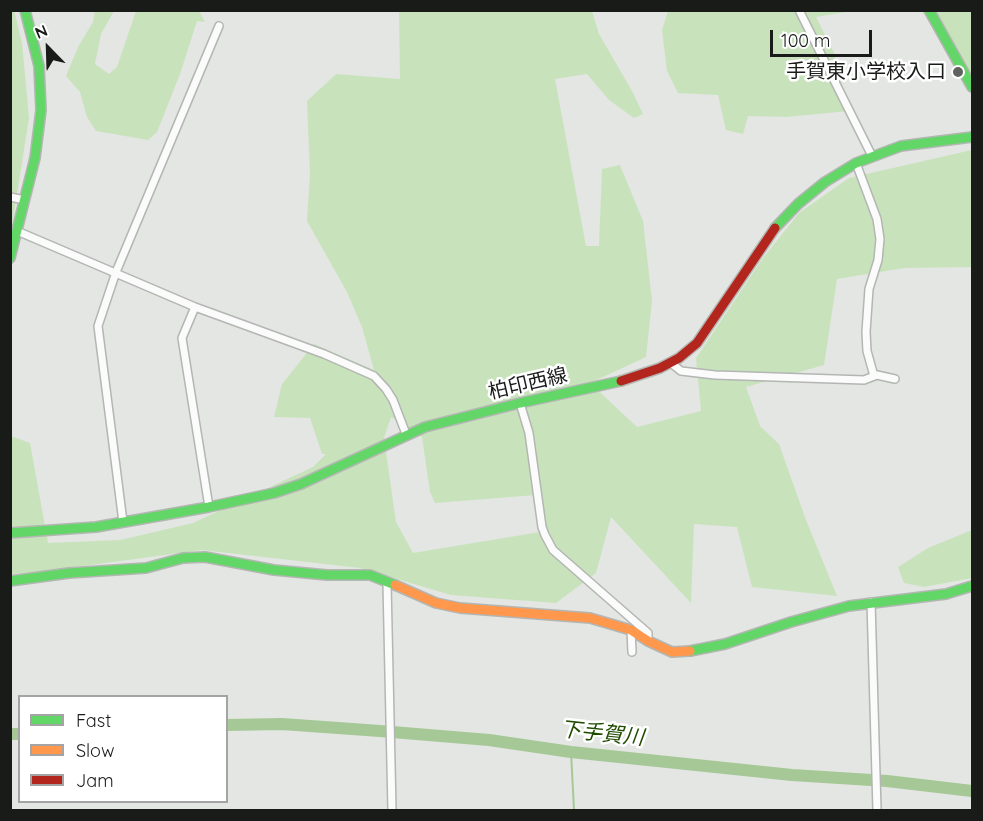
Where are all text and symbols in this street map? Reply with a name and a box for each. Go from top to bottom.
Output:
north arrow [18,18,78,78]
scale bar [773,18,875,56]
text: N [32,20,50,43]
text: 100 m [781,29,830,52]
place label: 手賀東小学校入口 [786,60,946,84]
marker: 手賀東小学校入口 [951,65,965,79]
street label: 柏印西線 [486,363,570,405]
legend [18,695,228,803]
text: Fast [76,709,111,732]
water label: 下手賀川 [559,717,645,751]
text: Slow [76,739,114,762]
text: Jam [76,769,114,792]

